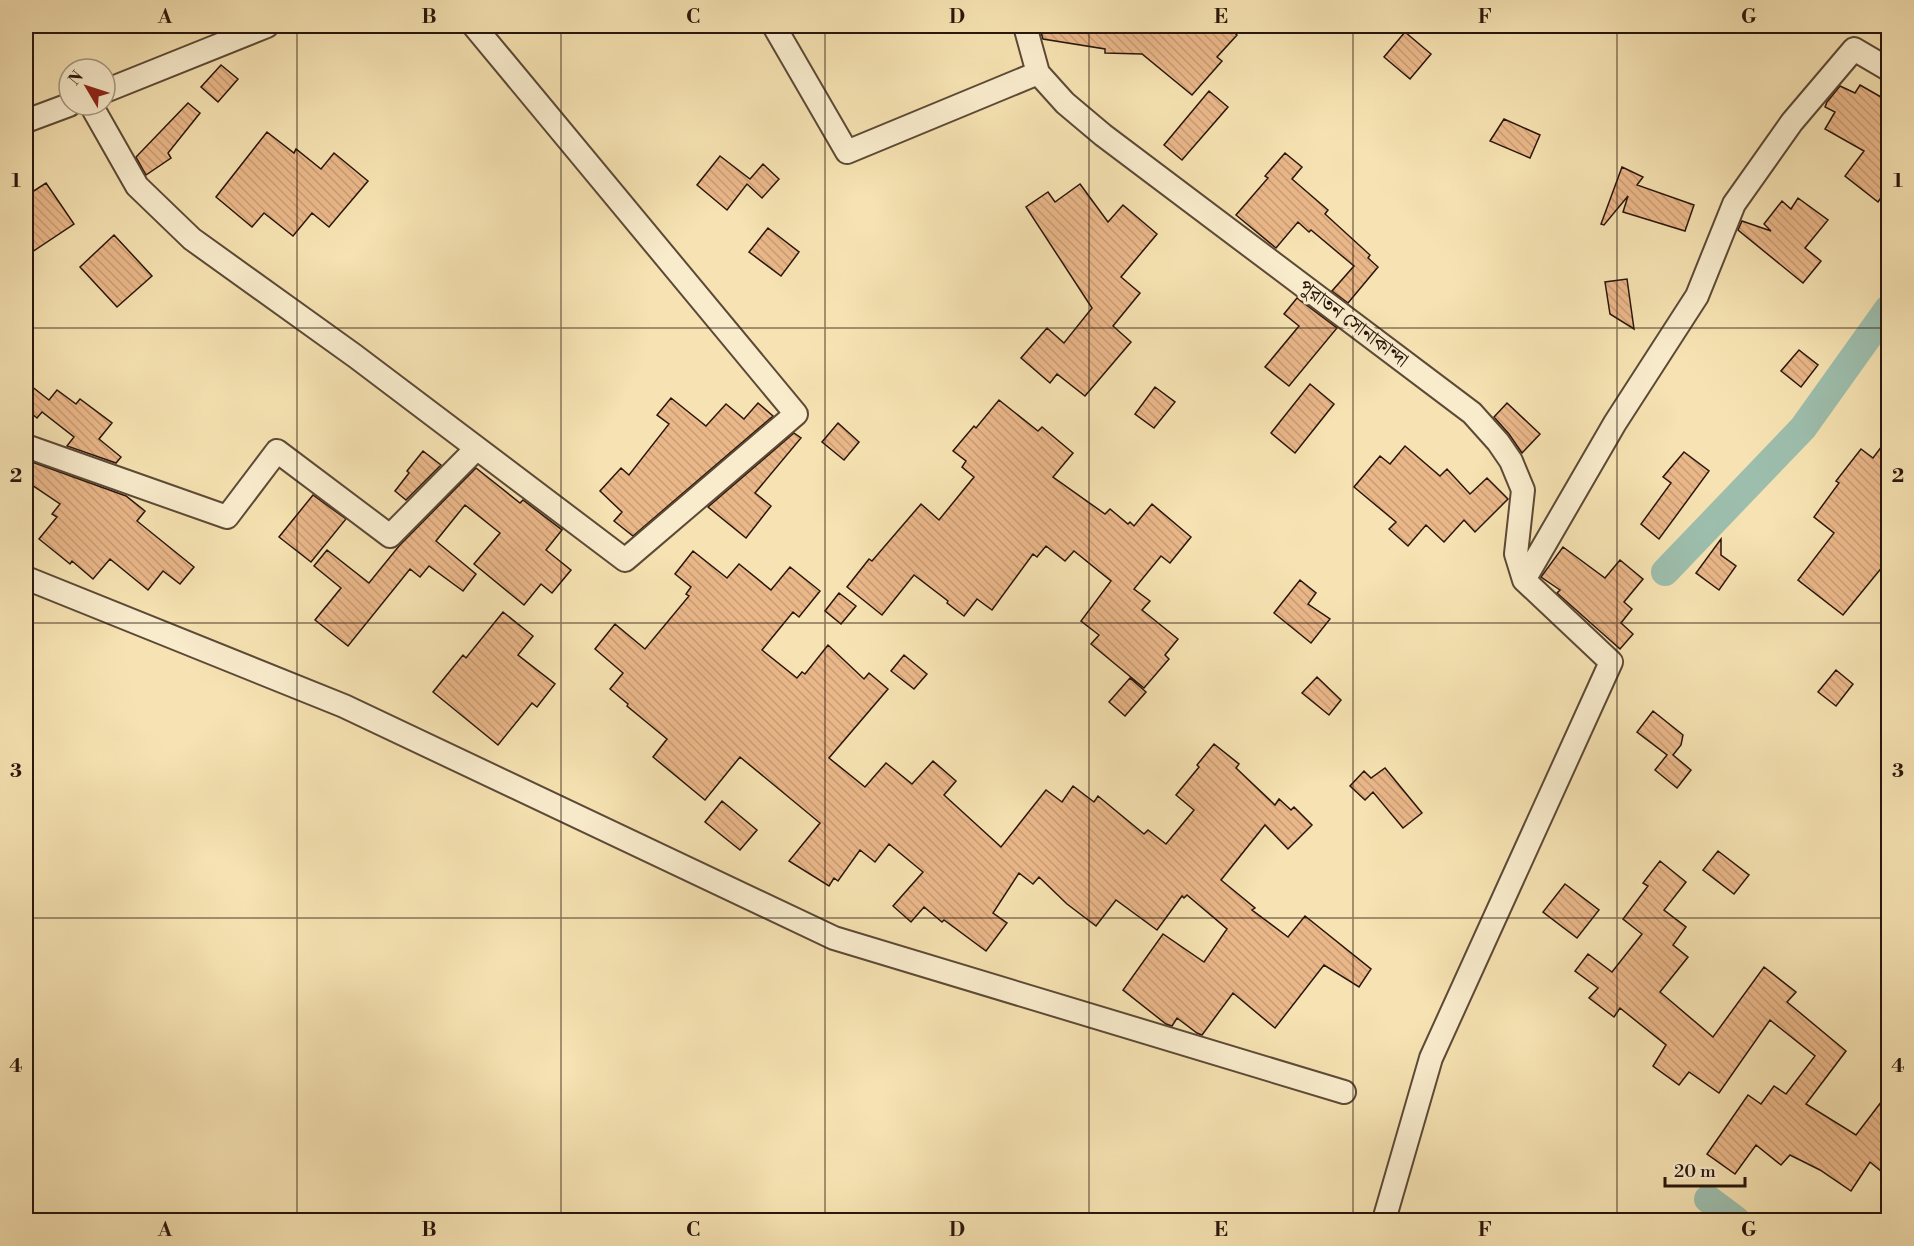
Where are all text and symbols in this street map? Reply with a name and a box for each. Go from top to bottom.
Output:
text: A [157,5,173,30]
text: B [421,5,437,30]
text: C [686,5,700,30]
text: D [949,5,965,30]
text: E [1214,5,1228,30]
text: F [1478,5,1492,30]
text: G [1741,5,1757,30]
north arrow [57,57,117,117]
text: N [64,67,88,89]
text: 1 [11,169,21,194]
text: 1 [1893,169,1903,194]
street label: পুরাতন সোনাকান্দা [1293,275,1413,373]
text: 2 [10,464,22,489]
text: 2 [1892,464,1904,489]
text: 3 [10,759,22,784]
text: 3 [1892,759,1904,784]
text: 4 [9,1054,23,1079]
text: 4 [1891,1054,1905,1079]
scale bar [1665,1150,1744,1188]
text: 20 m [1674,1160,1716,1183]
text: A [157,1218,173,1243]
text: B [421,1218,437,1243]
text: C [686,1218,700,1243]
text: D [949,1218,965,1243]
text: E [1214,1218,1228,1243]
text: F [1478,1218,1492,1243]
text: G [1741,1218,1757,1243]

